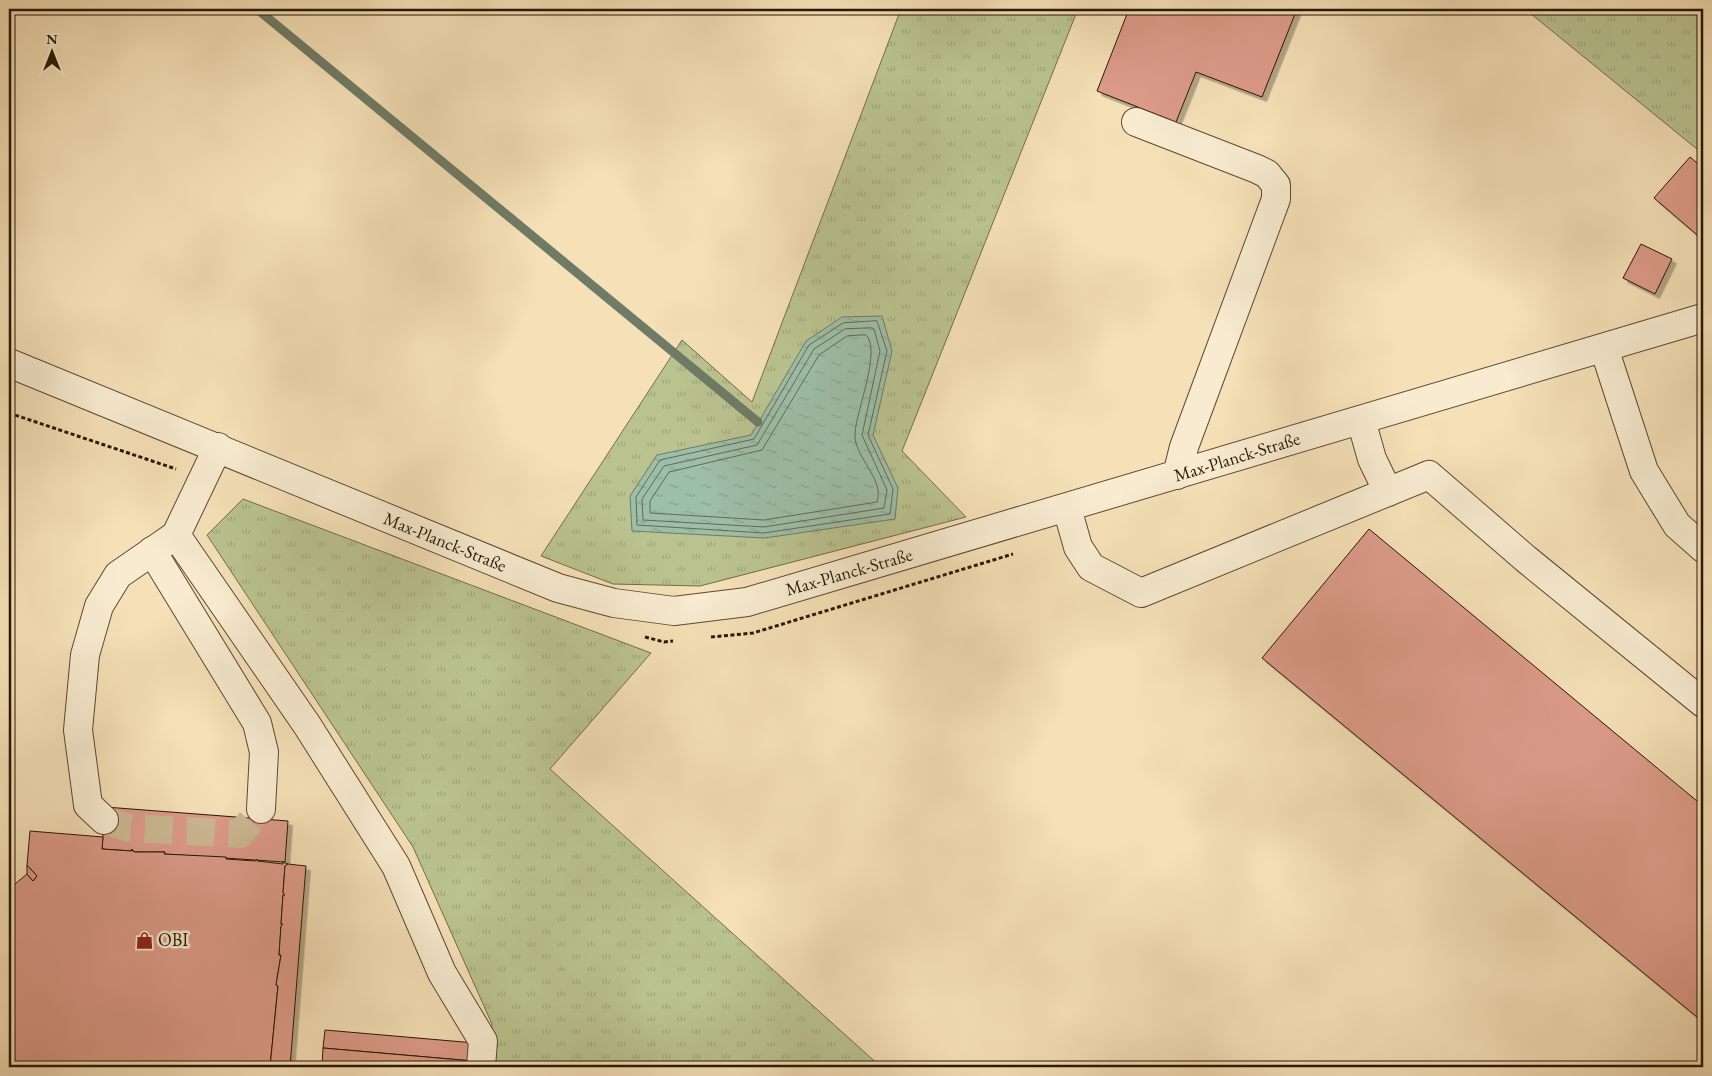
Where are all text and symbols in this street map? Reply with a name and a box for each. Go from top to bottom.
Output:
north arrow [28,28,78,78]
text: N [46,30,58,48]
street label: Max-Planck-Straße [1171,426,1303,487]
street label: Max-Planck-Straße [380,506,510,577]
street label: Max-Planck-Straße [783,542,915,601]
place label: OBI [158,928,188,951]
shop icon: OBI [134,930,154,950]

